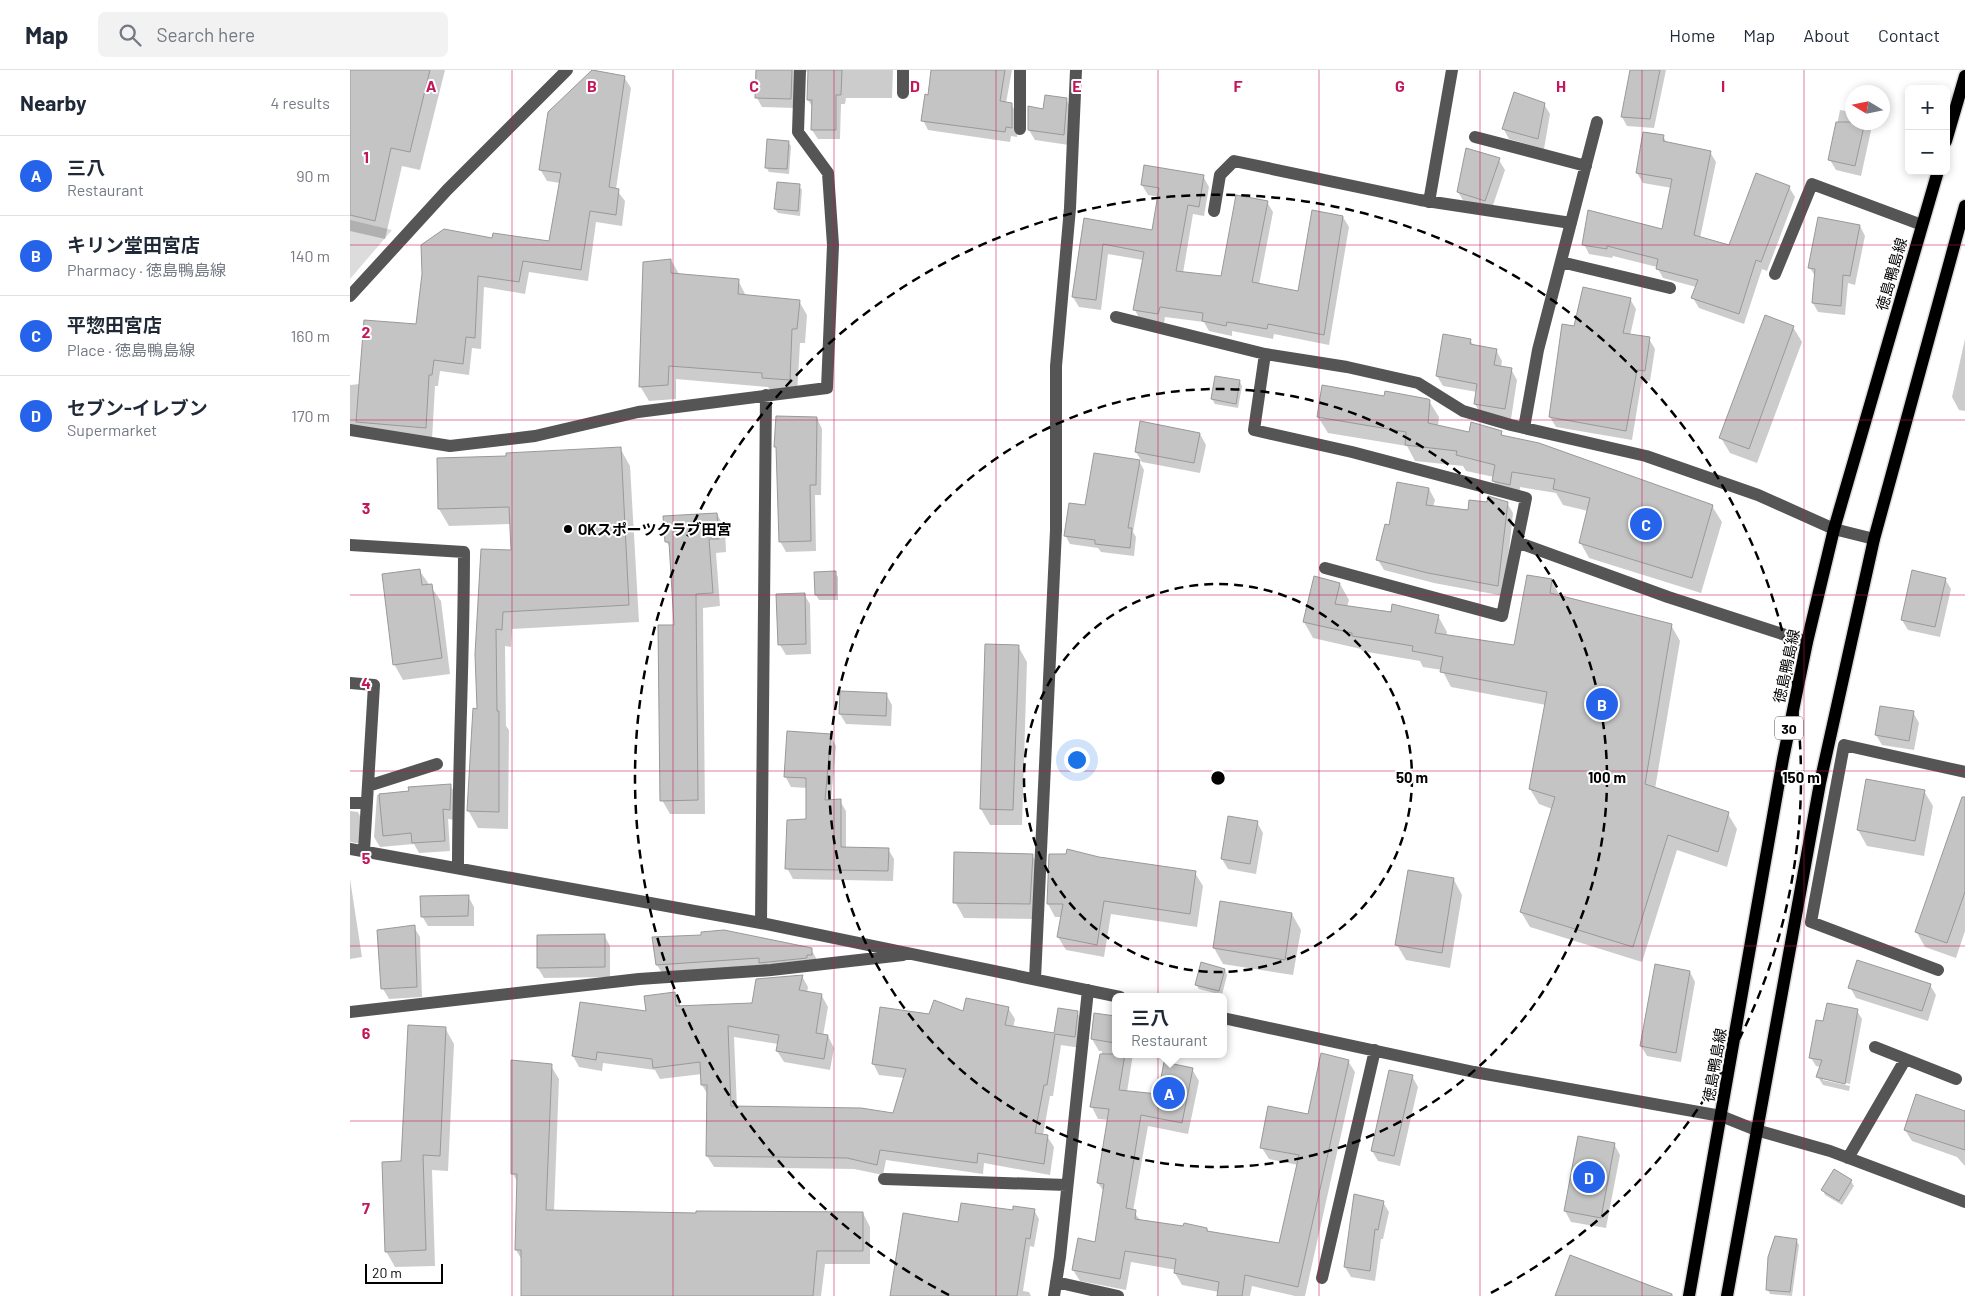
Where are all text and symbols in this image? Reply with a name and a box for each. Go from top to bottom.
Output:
search box [98,12,448,57]
text: Map [25,20,68,49]
icon: search [116,21,144,49]
text: Search here [156,23,255,46]
text: Home [1669,24,1715,46]
text: Map [1743,24,1775,46]
text: About [1803,24,1850,46]
text: Contact [1878,24,1940,46]
text: A [426,76,437,95]
text: B [587,76,597,95]
text: C [749,76,759,95]
text: D [910,76,920,95]
text: E [1072,76,1082,95]
text: F [1234,76,1243,95]
text: G [1395,76,1405,95]
text: H [1556,76,1566,95]
text: I [1721,76,1725,95]
north arrow [1845,85,1890,130]
map controls [1905,85,1950,175]
button: + [1905,85,1950,130]
text: Nearby [20,90,86,115]
text: 4 results [270,93,330,112]
button: − [1905,130,1950,175]
text: 1 [363,147,369,166]
text: 三八 [67,156,105,179]
text: A [31,166,41,185]
text: 90 m [296,166,330,185]
text: Restaurant [67,180,144,199]
text: キリン堂田宮店 [67,233,200,256]
street label: 徳島鴨島線 [1872,235,1910,313]
text: B [31,246,41,265]
text: 140 m [290,246,330,265]
text: Pharmacy · 徳島鴨島線 [67,260,226,279]
text: 平惣田宮店 [67,313,162,336]
text: 2 [362,322,371,341]
text: C [31,326,41,345]
text: 160 m [291,326,330,345]
text: Place · 徳島鴨島線 [67,340,195,359]
text: セブン-イレブン [67,396,208,419]
text: D [31,406,41,425]
text: 170 m [291,406,330,425]
text: Supermarket [67,420,157,439]
text: 3 [362,498,370,517]
pin: C [1630,505,1662,543]
place label: OKスポーツクラブ田宮 [578,520,731,538]
marker: OKスポーツクラブ田宮 [562,523,574,535]
street label: 徳島鴨島線 [1769,627,1803,705]
text: 4 [361,673,371,692]
pin: B [1586,685,1618,723]
road number: 30 [1775,716,1803,740]
your location [1064,747,1090,773]
text: 50 m [1396,768,1428,786]
text: 100 m [1588,768,1626,786]
text: 150 m [1782,768,1820,786]
centre of rings [1209,769,1227,787]
text: 5 [362,848,371,867]
popup [1112,993,1227,1058]
text: 三八 [1131,1006,1169,1029]
text: 6 [362,1023,371,1042]
street label: 徳島鴨島線 [1699,1026,1729,1104]
text: Restaurant [1131,1030,1208,1049]
pin: A [1153,1074,1185,1112]
pin: D [1573,1158,1605,1196]
text: 7 [362,1198,370,1217]
scale bar [365,1261,442,1284]
text: 20 m [372,1264,402,1281]

